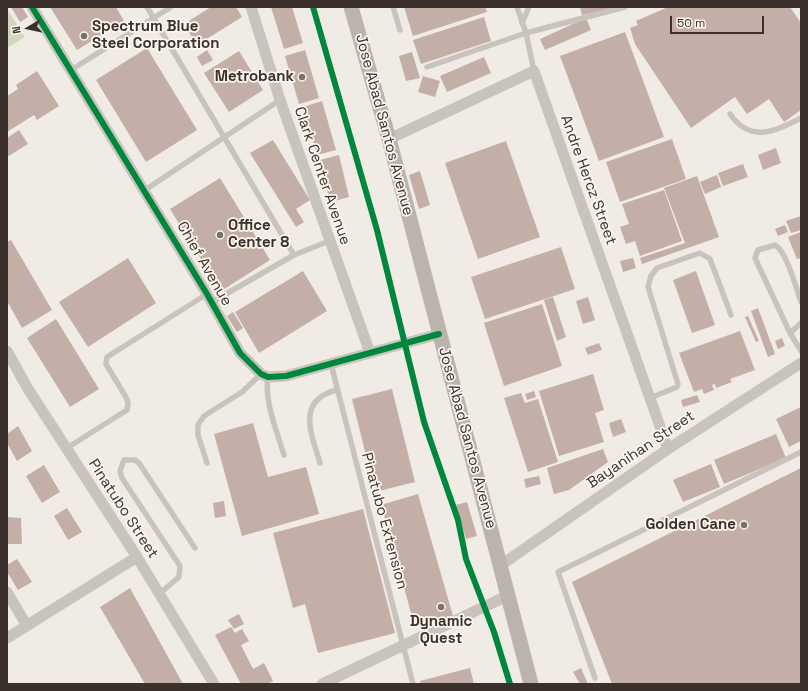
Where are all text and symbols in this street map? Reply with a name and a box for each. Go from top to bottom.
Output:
north arrow [8,8,48,48]
scale bar [672,8,766,34]
text: 50 m [677,15,705,31]
place label: Spectrum Blue Steel Corporation [92,18,219,53]
text: N [9,25,24,35]
marker: Spectrum Blue Steel Corporation [79,31,89,41]
street label: Jose Abad Santos Avenue [351,32,417,218]
place label: Metrobank [215,68,294,86]
marker: Metrobank [297,72,307,82]
street label: Clark Center Avenue [290,105,354,247]
street label: Andre Hercz Street [556,113,620,247]
place label: Office Center 8 [228,217,289,252]
street label: Chief Avenue [173,219,235,309]
marker: Office Center 8 [215,230,225,240]
street label: Jose Abad Santos Avenue [434,345,500,531]
street label: Bayanihan Street [584,407,698,493]
street label: Pinatubo Extension [357,451,411,591]
street label: Pinatubo Street [84,456,162,562]
place label: Golden Cane [645,516,736,534]
marker: Golden Cane [739,520,749,530]
marker: Dynamic Quest [436,602,446,612]
place label: Dynamic Quest [410,613,472,648]

